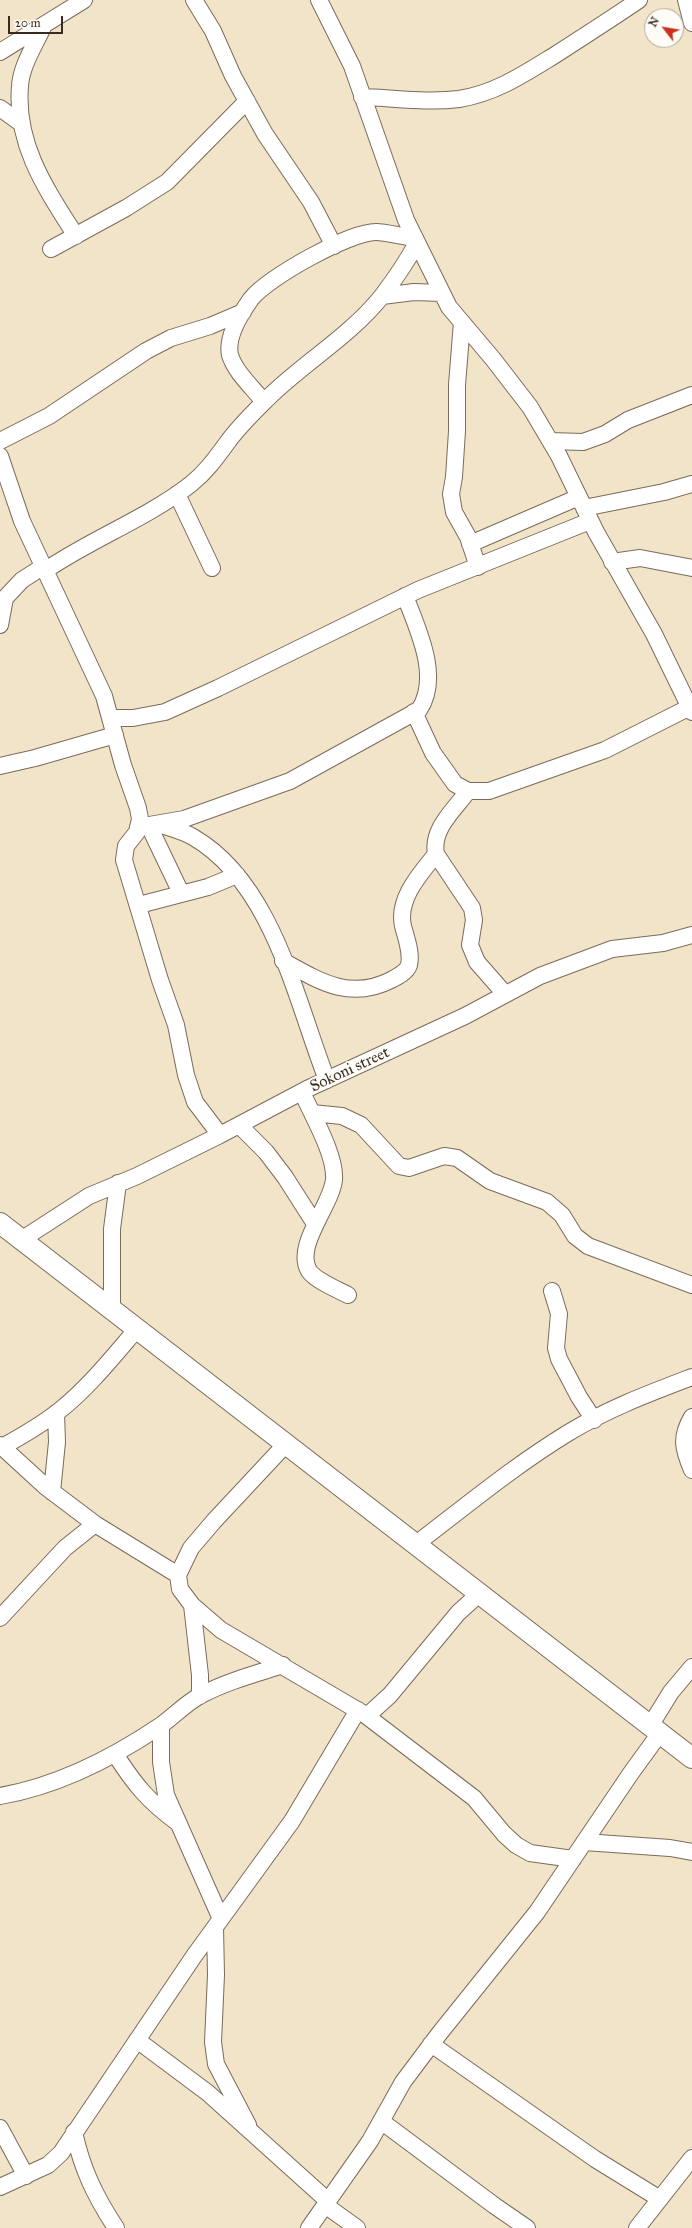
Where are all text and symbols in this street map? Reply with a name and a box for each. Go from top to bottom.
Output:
scale bar [10,8,65,34]
north arrow [644,8,684,48]
text: N [646,15,662,29]
text: 20 m [15,16,41,30]
street label: Sokoni street [307,1043,393,1097]

